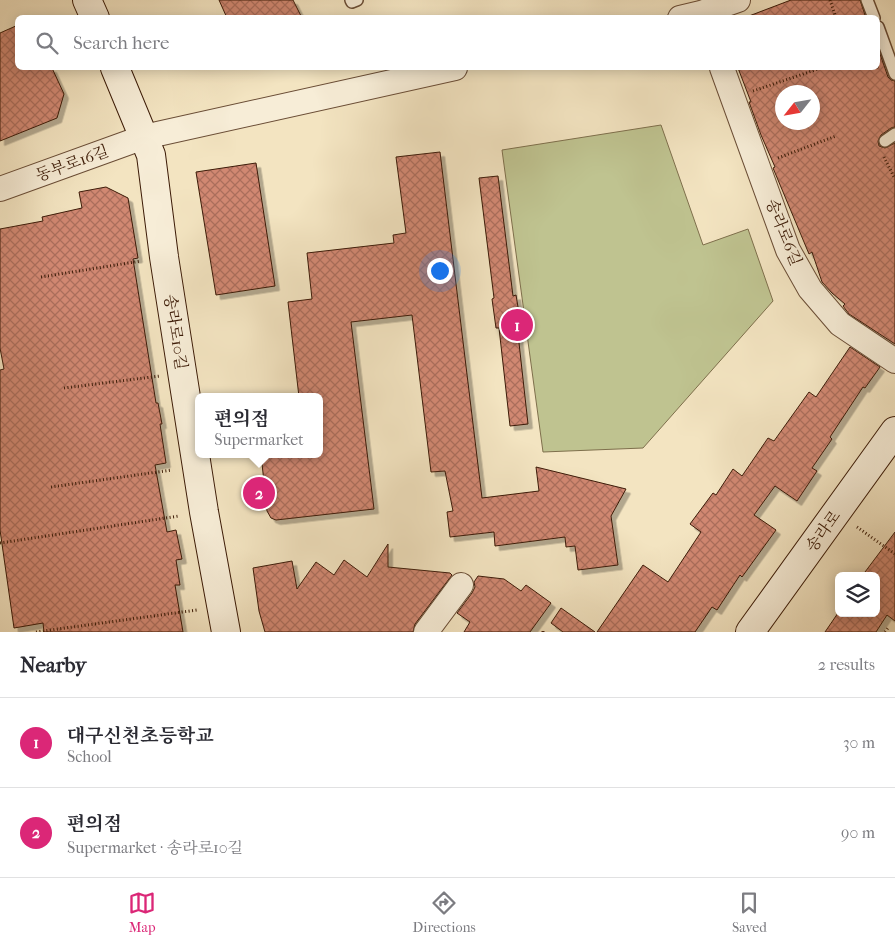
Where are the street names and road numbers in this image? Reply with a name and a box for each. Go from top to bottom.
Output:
street label: 동부로16길 [33,141,111,185]
street label: 송라로6길 [762,196,806,268]
street label: 송라로10길 [161,293,191,371]
street label: 송라로 [802,506,845,555]

